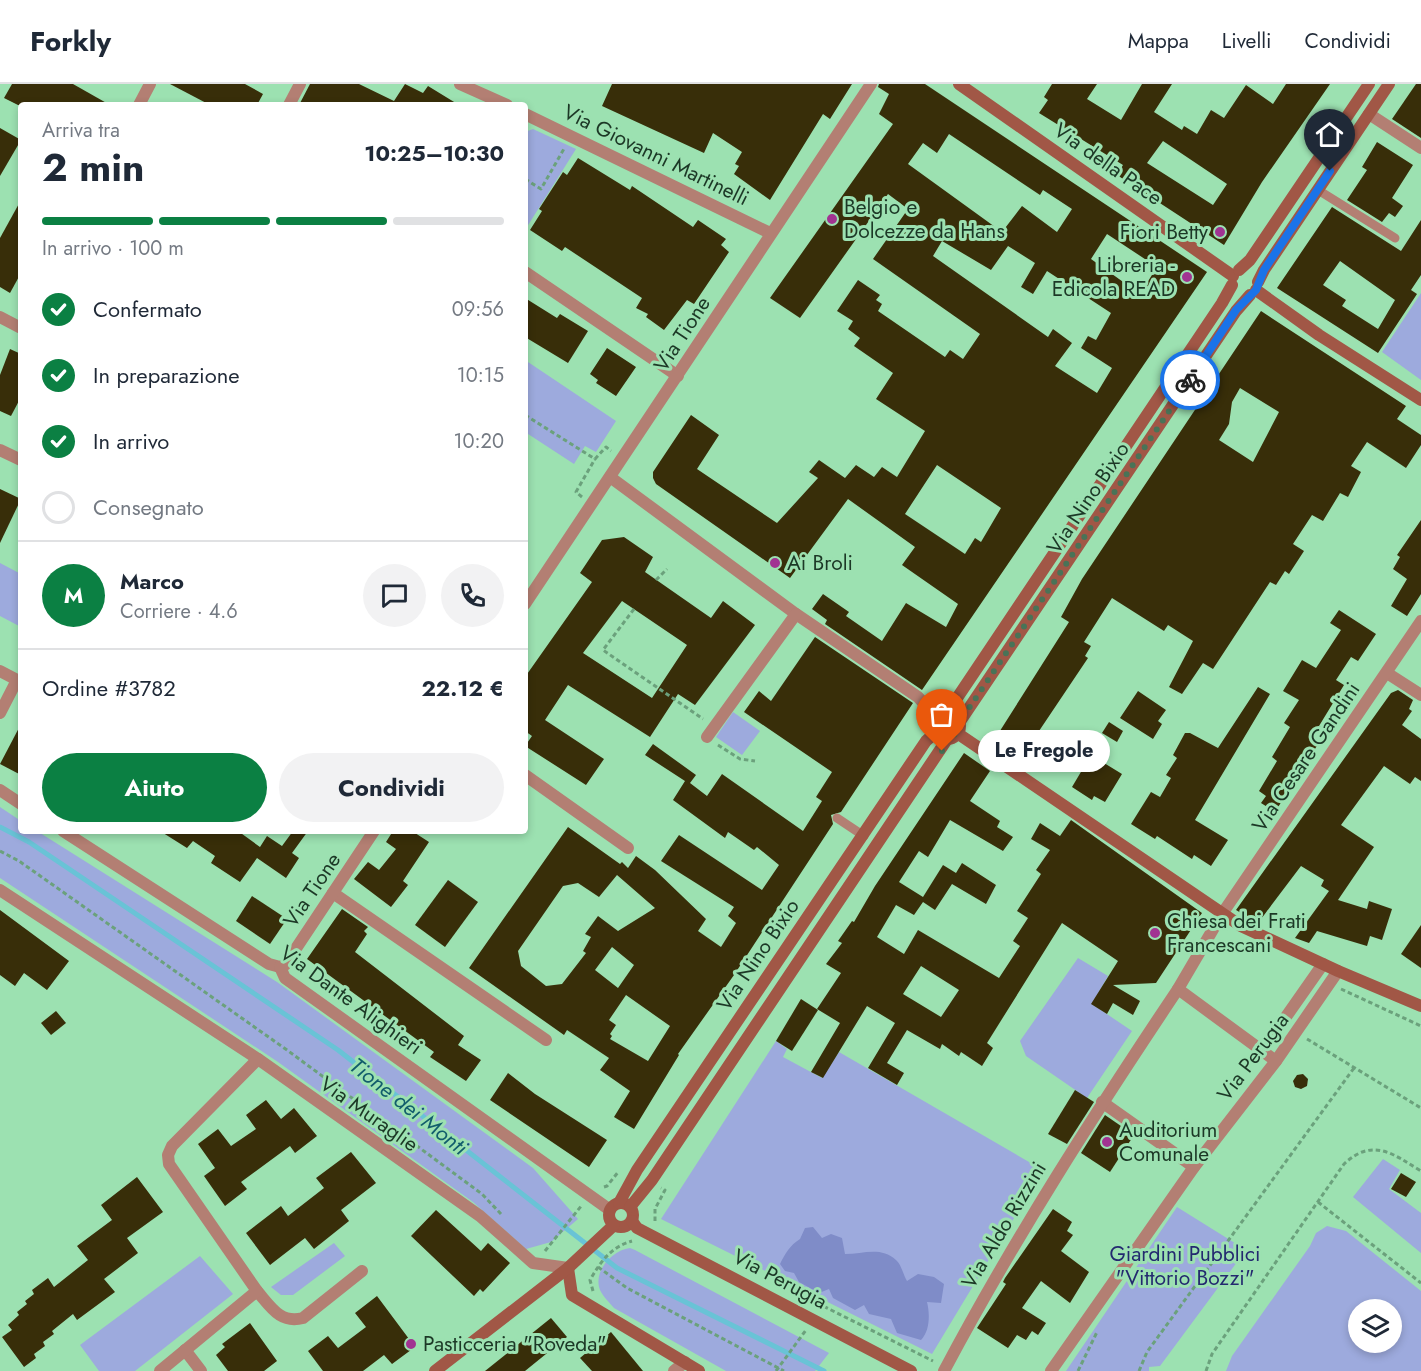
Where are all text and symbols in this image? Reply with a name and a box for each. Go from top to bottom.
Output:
text: Forkly [30,21,111,62]
text: Mappa [1128,26,1189,56]
text: Livelli [1222,26,1272,56]
text: Condividi [1305,26,1391,56]
street label: Via Giovanni Martinelli [558,97,754,213]
pin [1304,109,1355,171]
street label: Via della Pace [1048,115,1169,213]
text: Arriva tra [42,116,120,145]
icon: home [1313,118,1346,151]
text: 10:25–10:30 [364,137,504,169]
text: 2 min [42,139,144,196]
place label: Belgio e Dolcezze da Hans [844,192,1005,246]
marker: Belgio e Dolcezze da Hans [825,212,839,226]
place label: Fiori Betty [1120,217,1209,247]
marker: Fiori Betty [1213,225,1227,239]
text: In arrivo · 100 m [42,234,184,263]
place label: Libreria - Edicola READ [1052,250,1176,304]
marker: Libreria - Edicola READ [1180,270,1194,284]
street label: Via Tione [646,290,718,378]
icon: check [42,293,75,326]
text: Confermato [93,293,202,325]
text: 09:56 [452,295,504,324]
courier [1160,350,1220,410]
icon: check [42,359,75,392]
text: In preparazione [93,359,240,391]
text: 10:15 [457,361,504,390]
icon: bike [1174,364,1207,397]
icon: check [42,425,75,458]
text: In arrivo [93,425,169,457]
text: 10:20 [454,427,504,456]
street label: Via Nino Bixio [1039,436,1137,560]
text: Consegnato [93,491,204,523]
place label: Ai Broli [787,548,853,578]
marker: Ai Broli [768,556,782,570]
button: chat [363,564,426,627]
button: phone [441,564,504,627]
text: Marco [120,565,184,597]
text: M [64,579,83,611]
text: Corriere · 4.6 [120,597,238,626]
text: Ordine #3782 [42,672,176,704]
text: 22.12 € [421,672,504,704]
street label: Via Cesare Gandini [1245,676,1367,838]
pin [916,689,967,751]
icon: bag [925,698,958,731]
callout: Le Fregole [978,730,1110,772]
text: Le Fregole [995,736,1093,765]
button: Aiuto [42,753,267,822]
button: Condividi [279,753,504,822]
street label: Via Tione [276,847,348,933]
street label: Via Nino Bixio [709,893,807,1017]
place label: Chiesa dei Frati Francescani [1167,906,1306,960]
marker: Chiesa dei Frati Francescani [1148,926,1162,940]
street label: Via Dante Alighieri [274,938,428,1062]
street label: Via Perugia [1210,1007,1296,1107]
water label: Tione dei Monti [343,1050,475,1163]
street label: Via Muraglie [314,1069,424,1159]
place label: Auditorium Comunale [1119,1115,1217,1169]
marker: Auditorium Comunale [1100,1135,1114,1149]
street label: Via Aldo Rizzini [954,1156,1054,1294]
park label: Giardini Pubblici "Vittorio Bozzi" [1109,1239,1261,1293]
street label: Via Perugia [727,1242,833,1316]
map controls [1348,1299,1402,1353]
button: layers [1348,1299,1402,1353]
place label: Pasticceria "Roveda" [423,1329,607,1359]
marker: Pasticceria "Roveda" [404,1337,418,1351]

